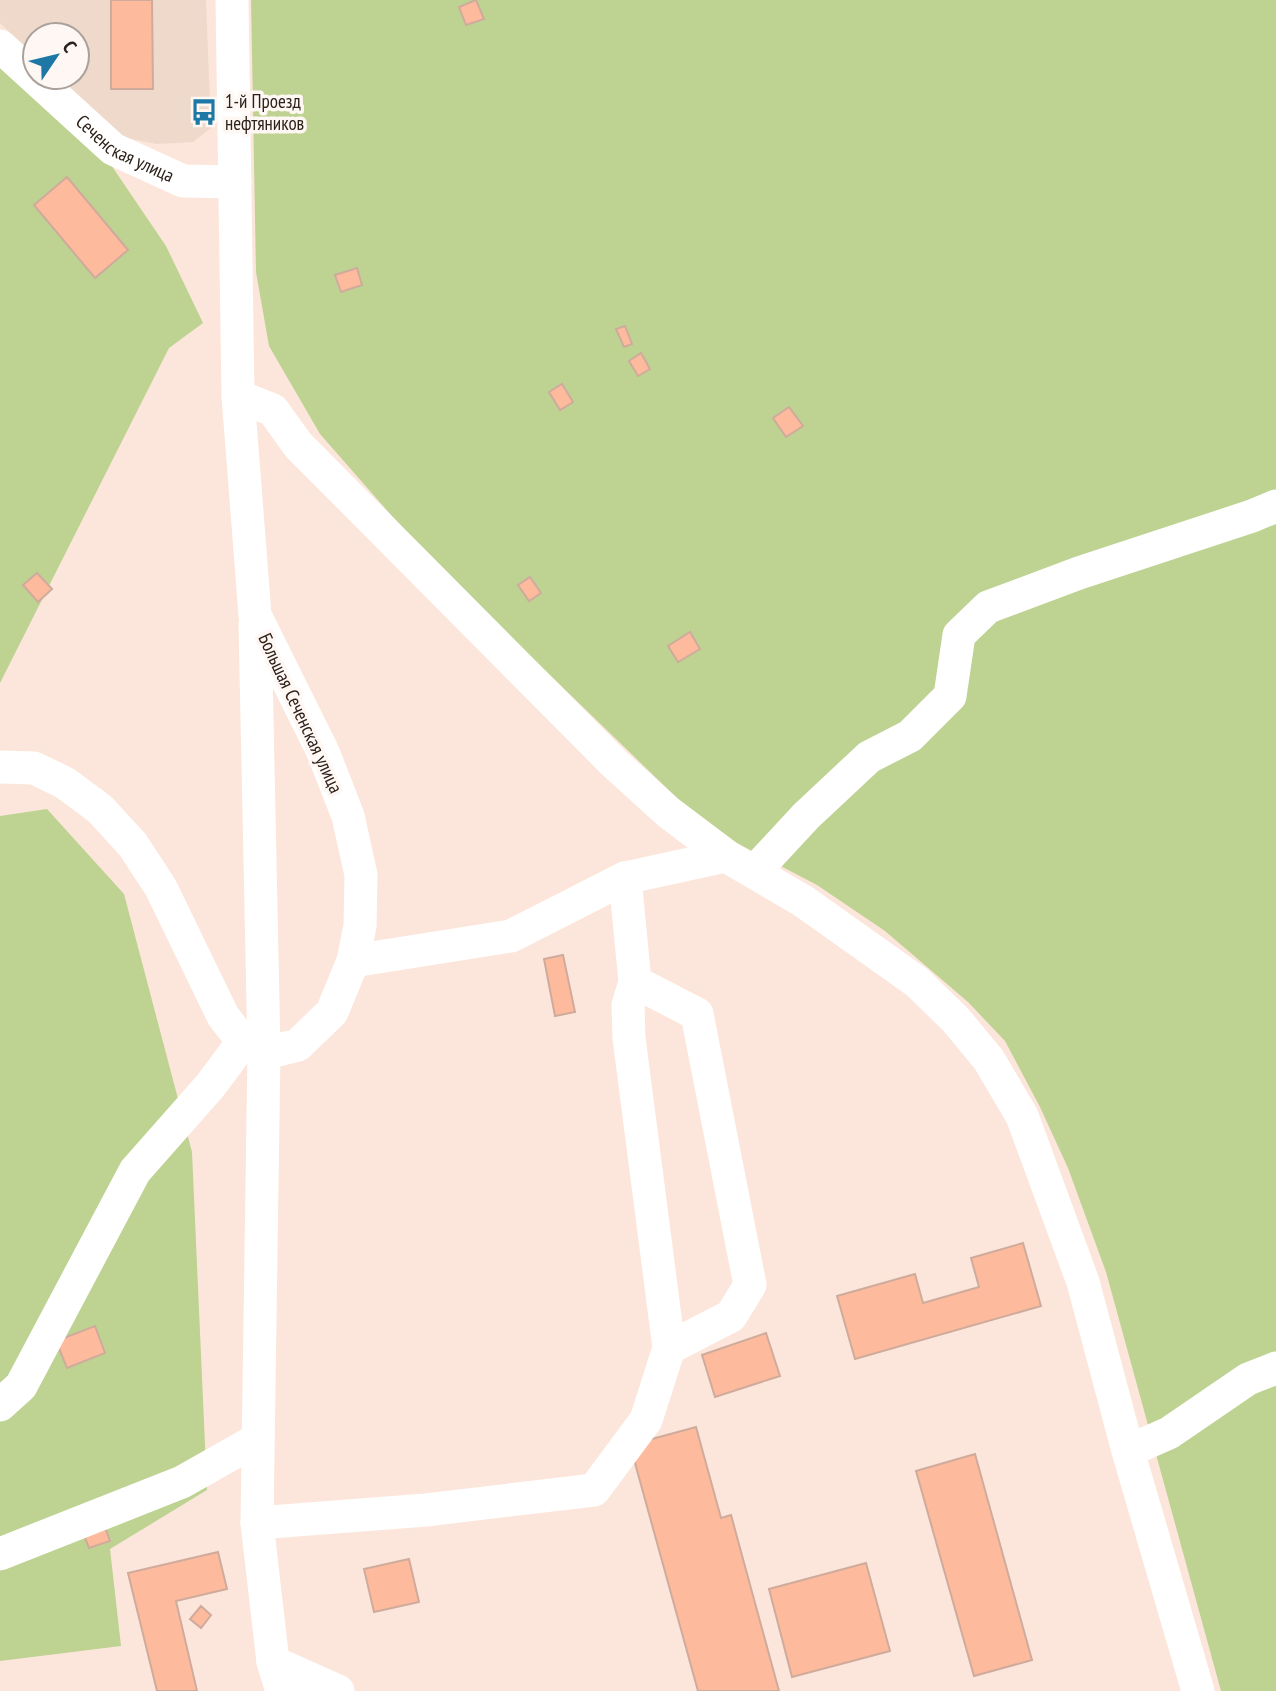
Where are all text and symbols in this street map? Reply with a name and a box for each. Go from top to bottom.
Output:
north arrow [21,21,91,91]
text: С [58,36,82,57]
place label: 1-й Проезд нефтяников [225,89,304,135]
bus stop icon: 1-й Проезд нефтяников [189,97,219,127]
street label: Сеченская улица [71,109,178,187]
street label: Большая Сеченская улица [253,629,349,797]

